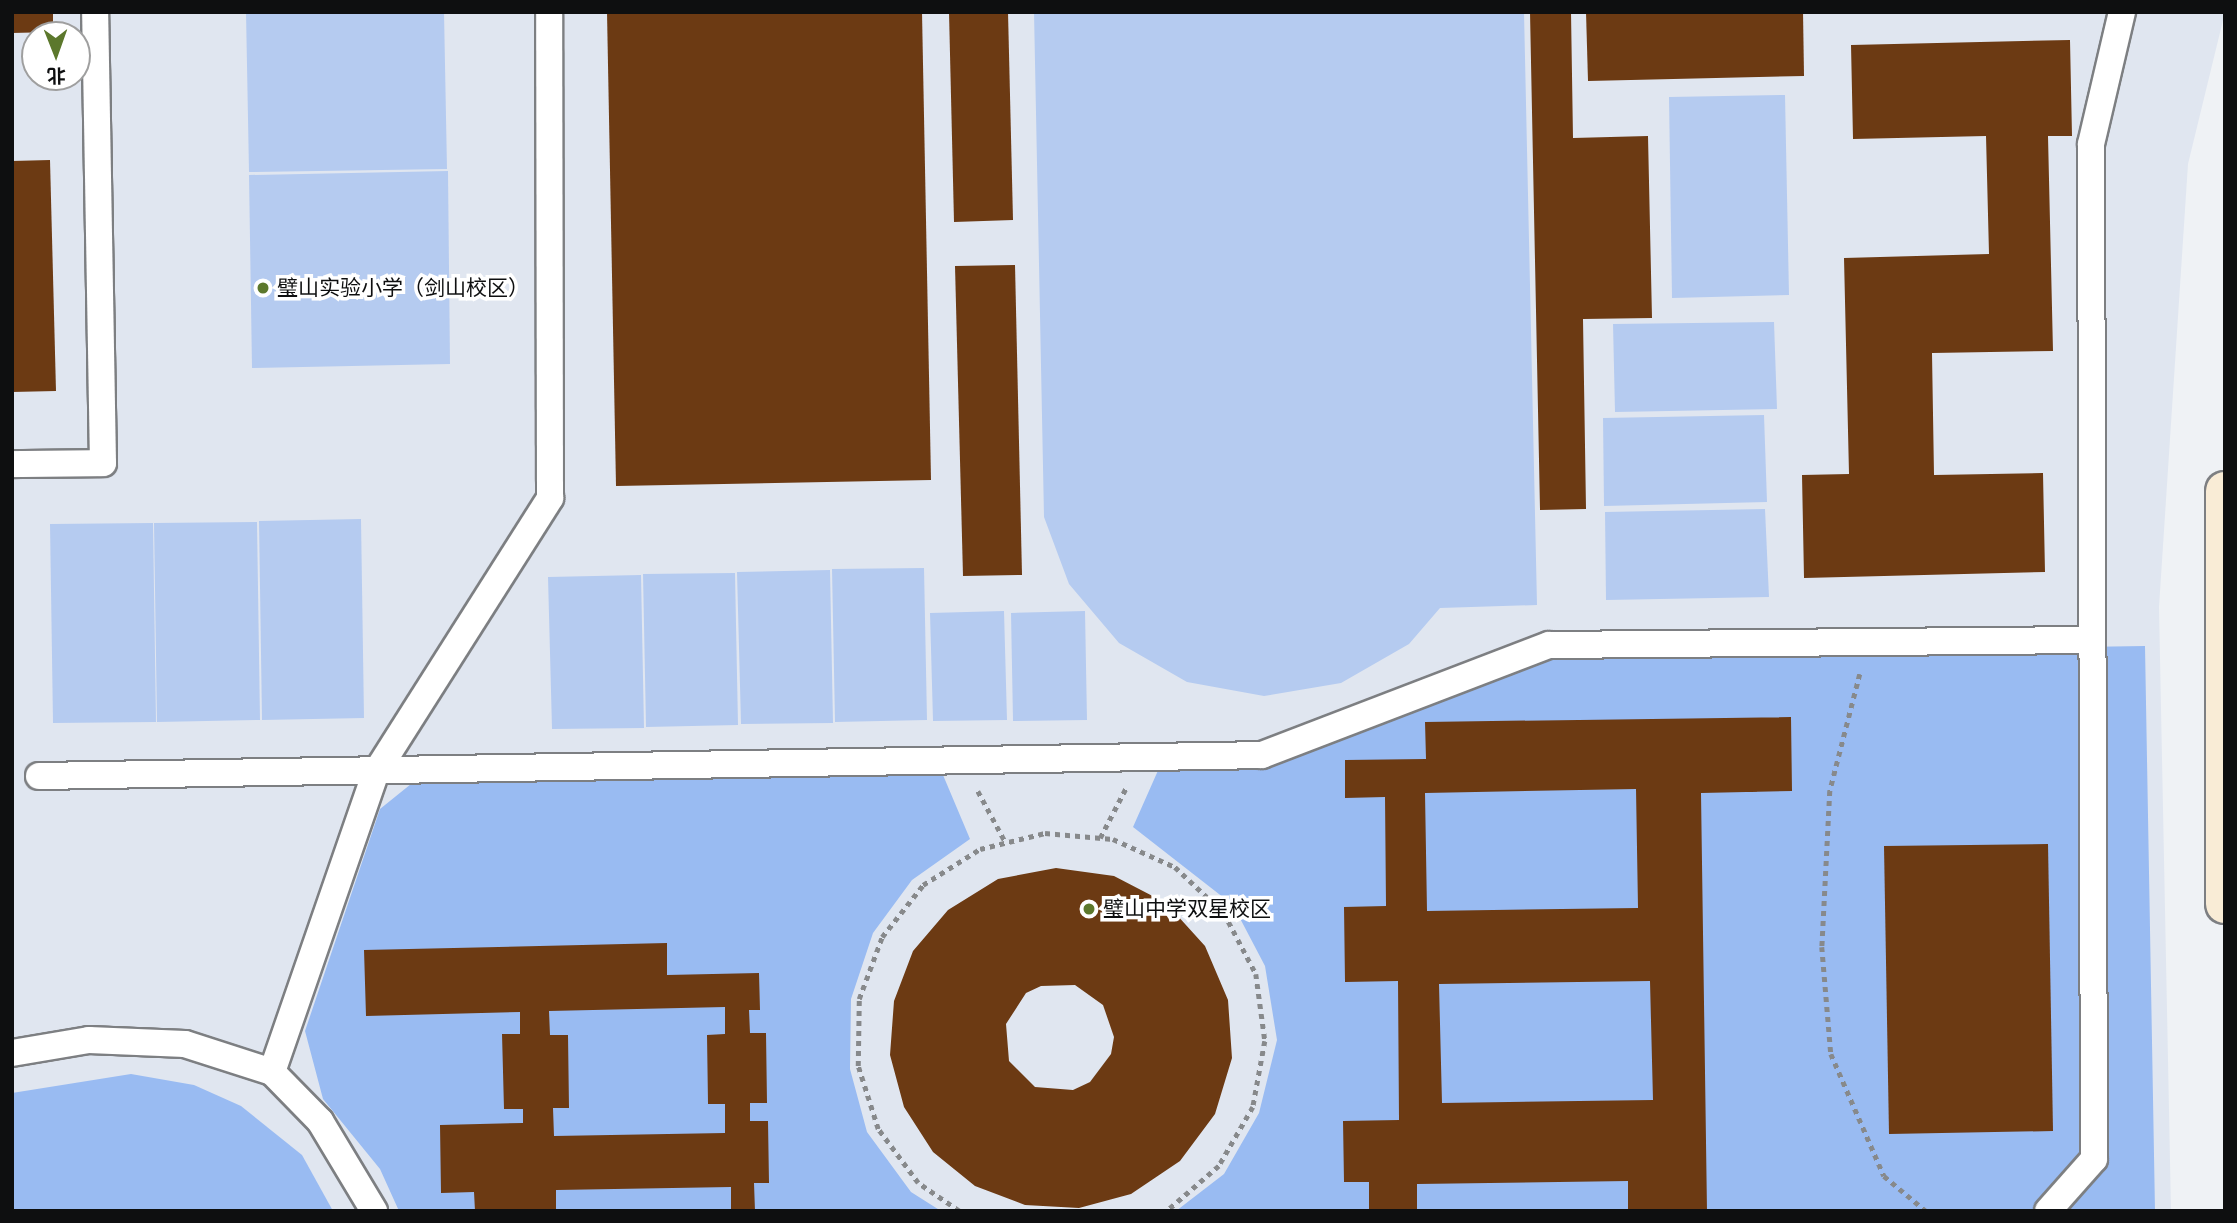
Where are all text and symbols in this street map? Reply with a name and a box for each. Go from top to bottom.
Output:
north arrow [21,21,91,91]
text: 北 [47,64,66,87]
place label: 璧山实验小学（剑山校区） [277,275,529,301]
marker: 璧山实验小学（剑山校区） [255,280,271,296]
place label: 璧山中学双星校区 [1103,896,1271,922]
marker: 璧山中学双星校区 [1081,901,1097,917]

